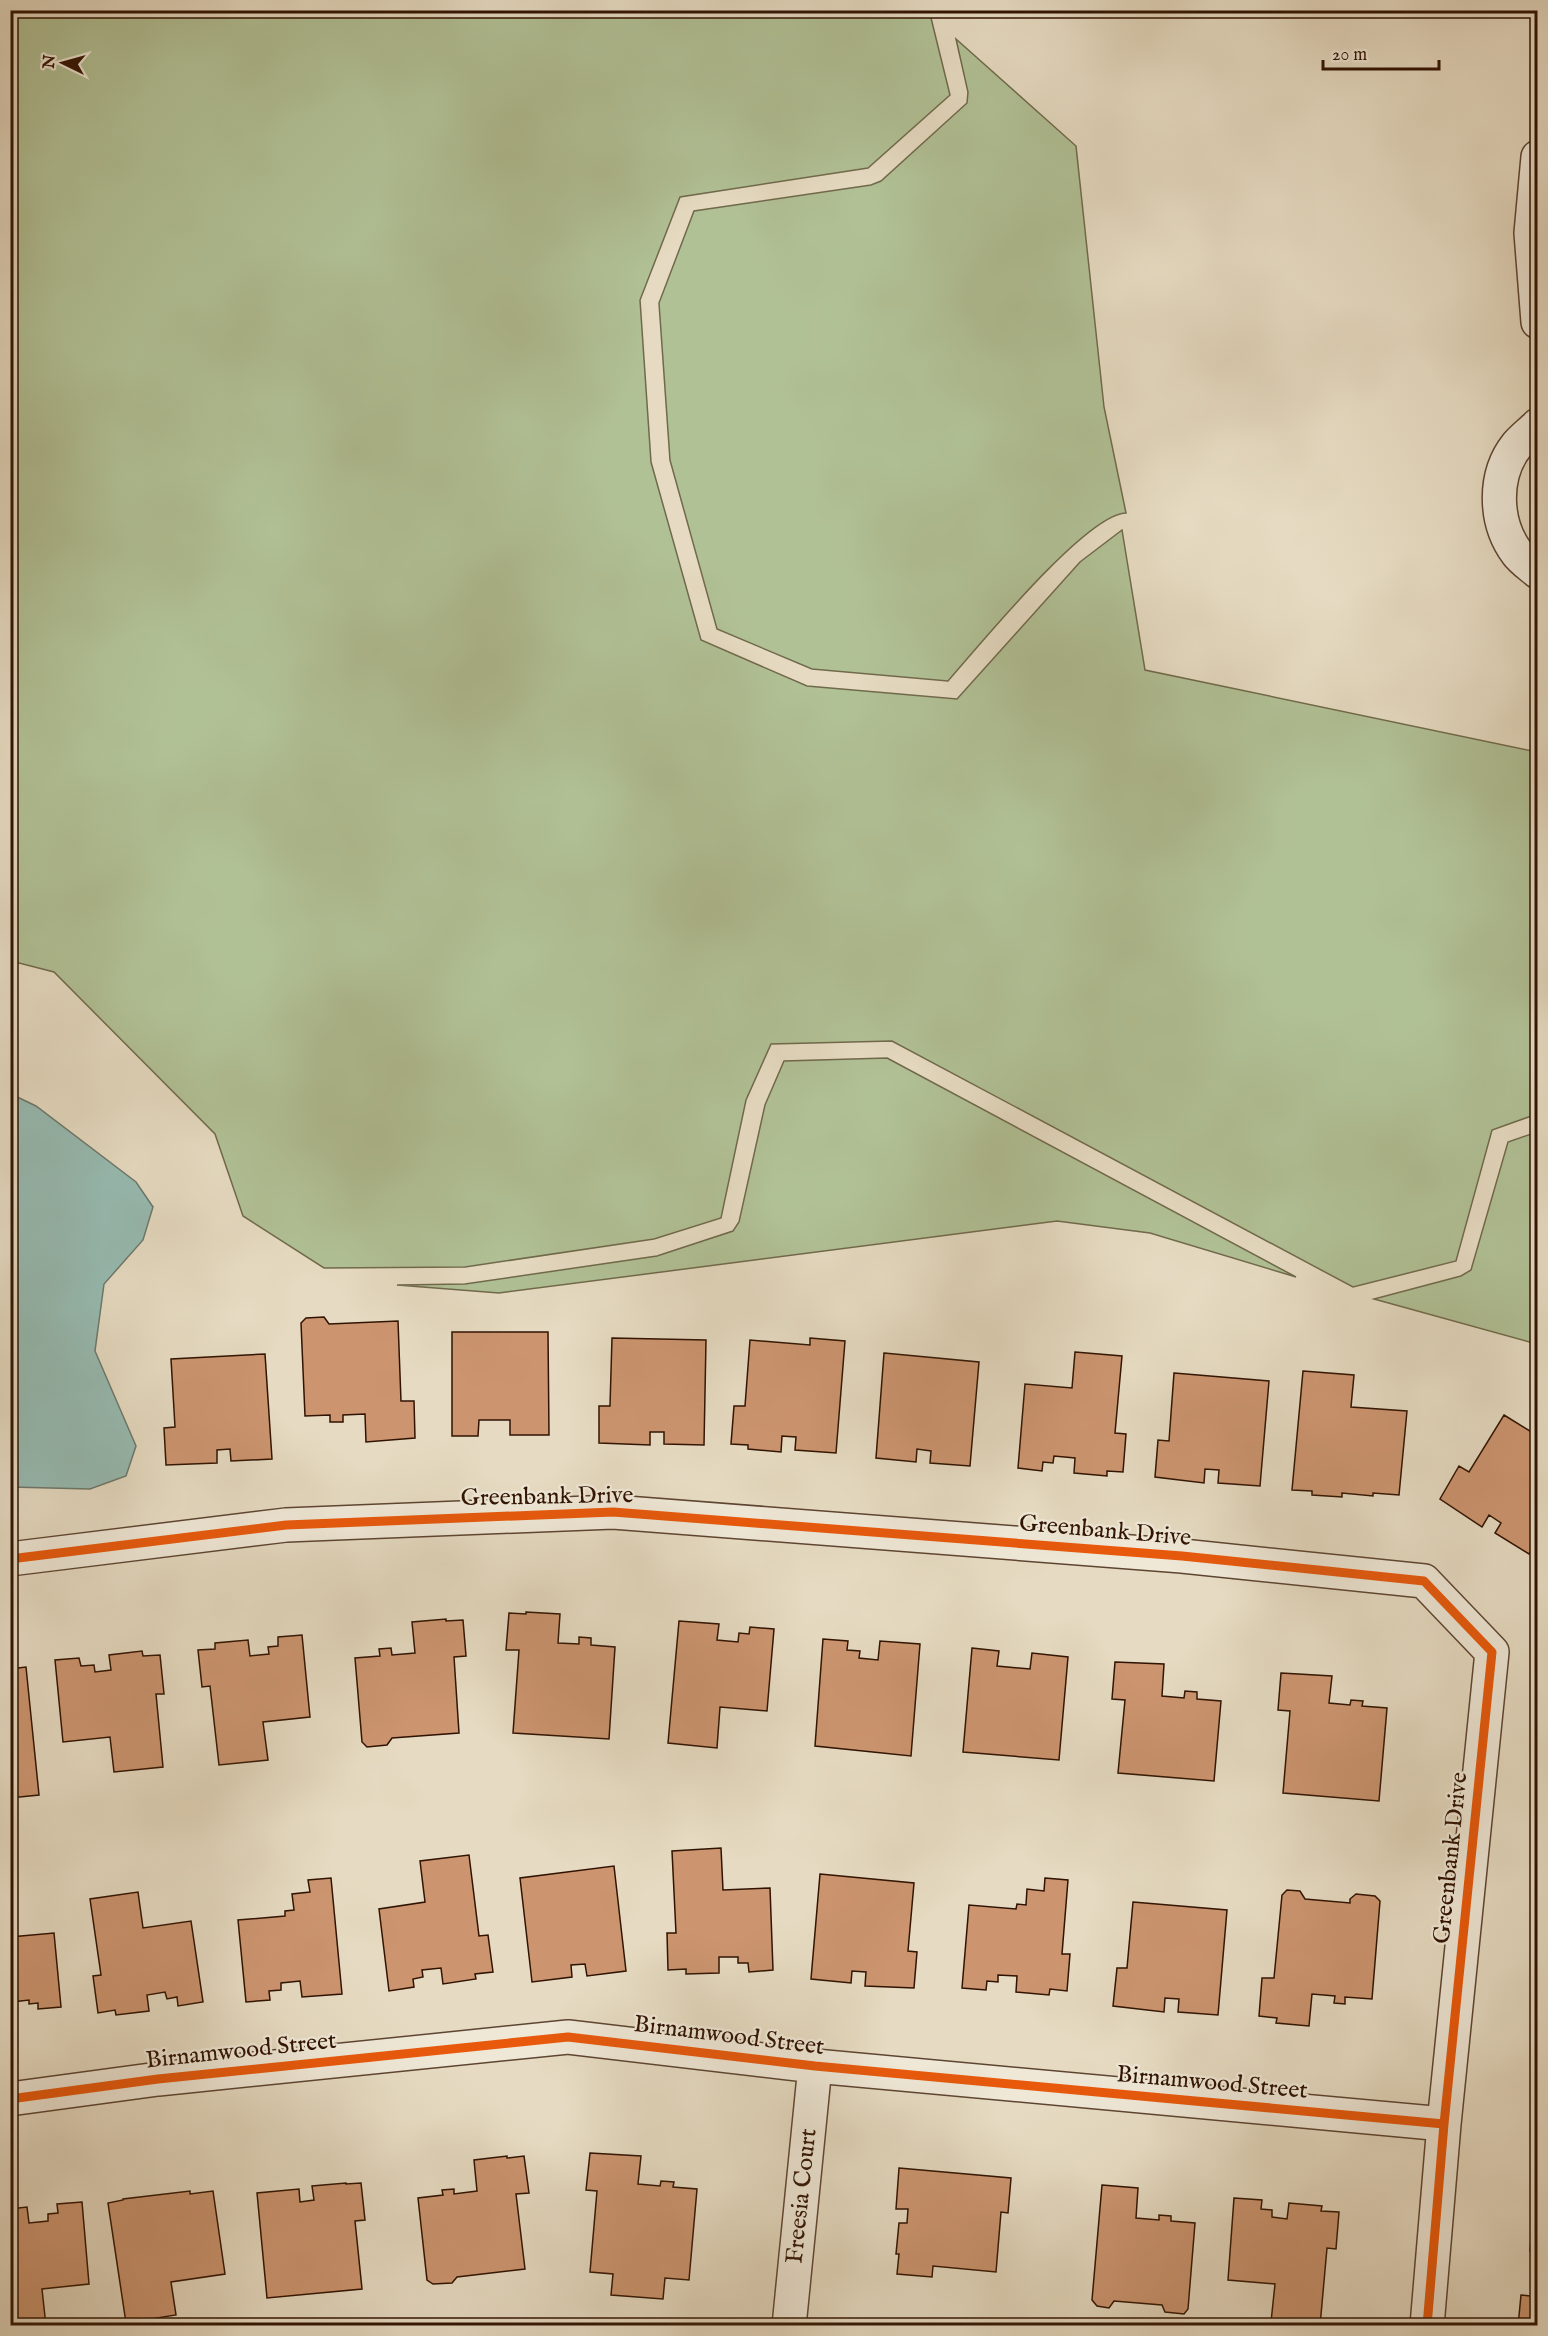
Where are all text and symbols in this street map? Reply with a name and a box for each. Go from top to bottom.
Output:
north arrow [33,33,93,93]
scale bar [1323,33,1438,71]
text: 20 m [1332,44,1367,67]
text: N [39,54,61,71]
street label: Greenbank Drive [460,1480,634,1514]
street label: Greenbank Drive [1018,1508,1192,1554]
street label: Greenbank Drive [1427,1771,1475,1945]
street label: Birnamwood Street [632,2009,826,2063]
street label: Birnamwood Street [144,2026,338,2076]
street label: Birnamwood Street [1115,2059,1309,2107]
street label: Freesia Court [779,2127,825,2265]

